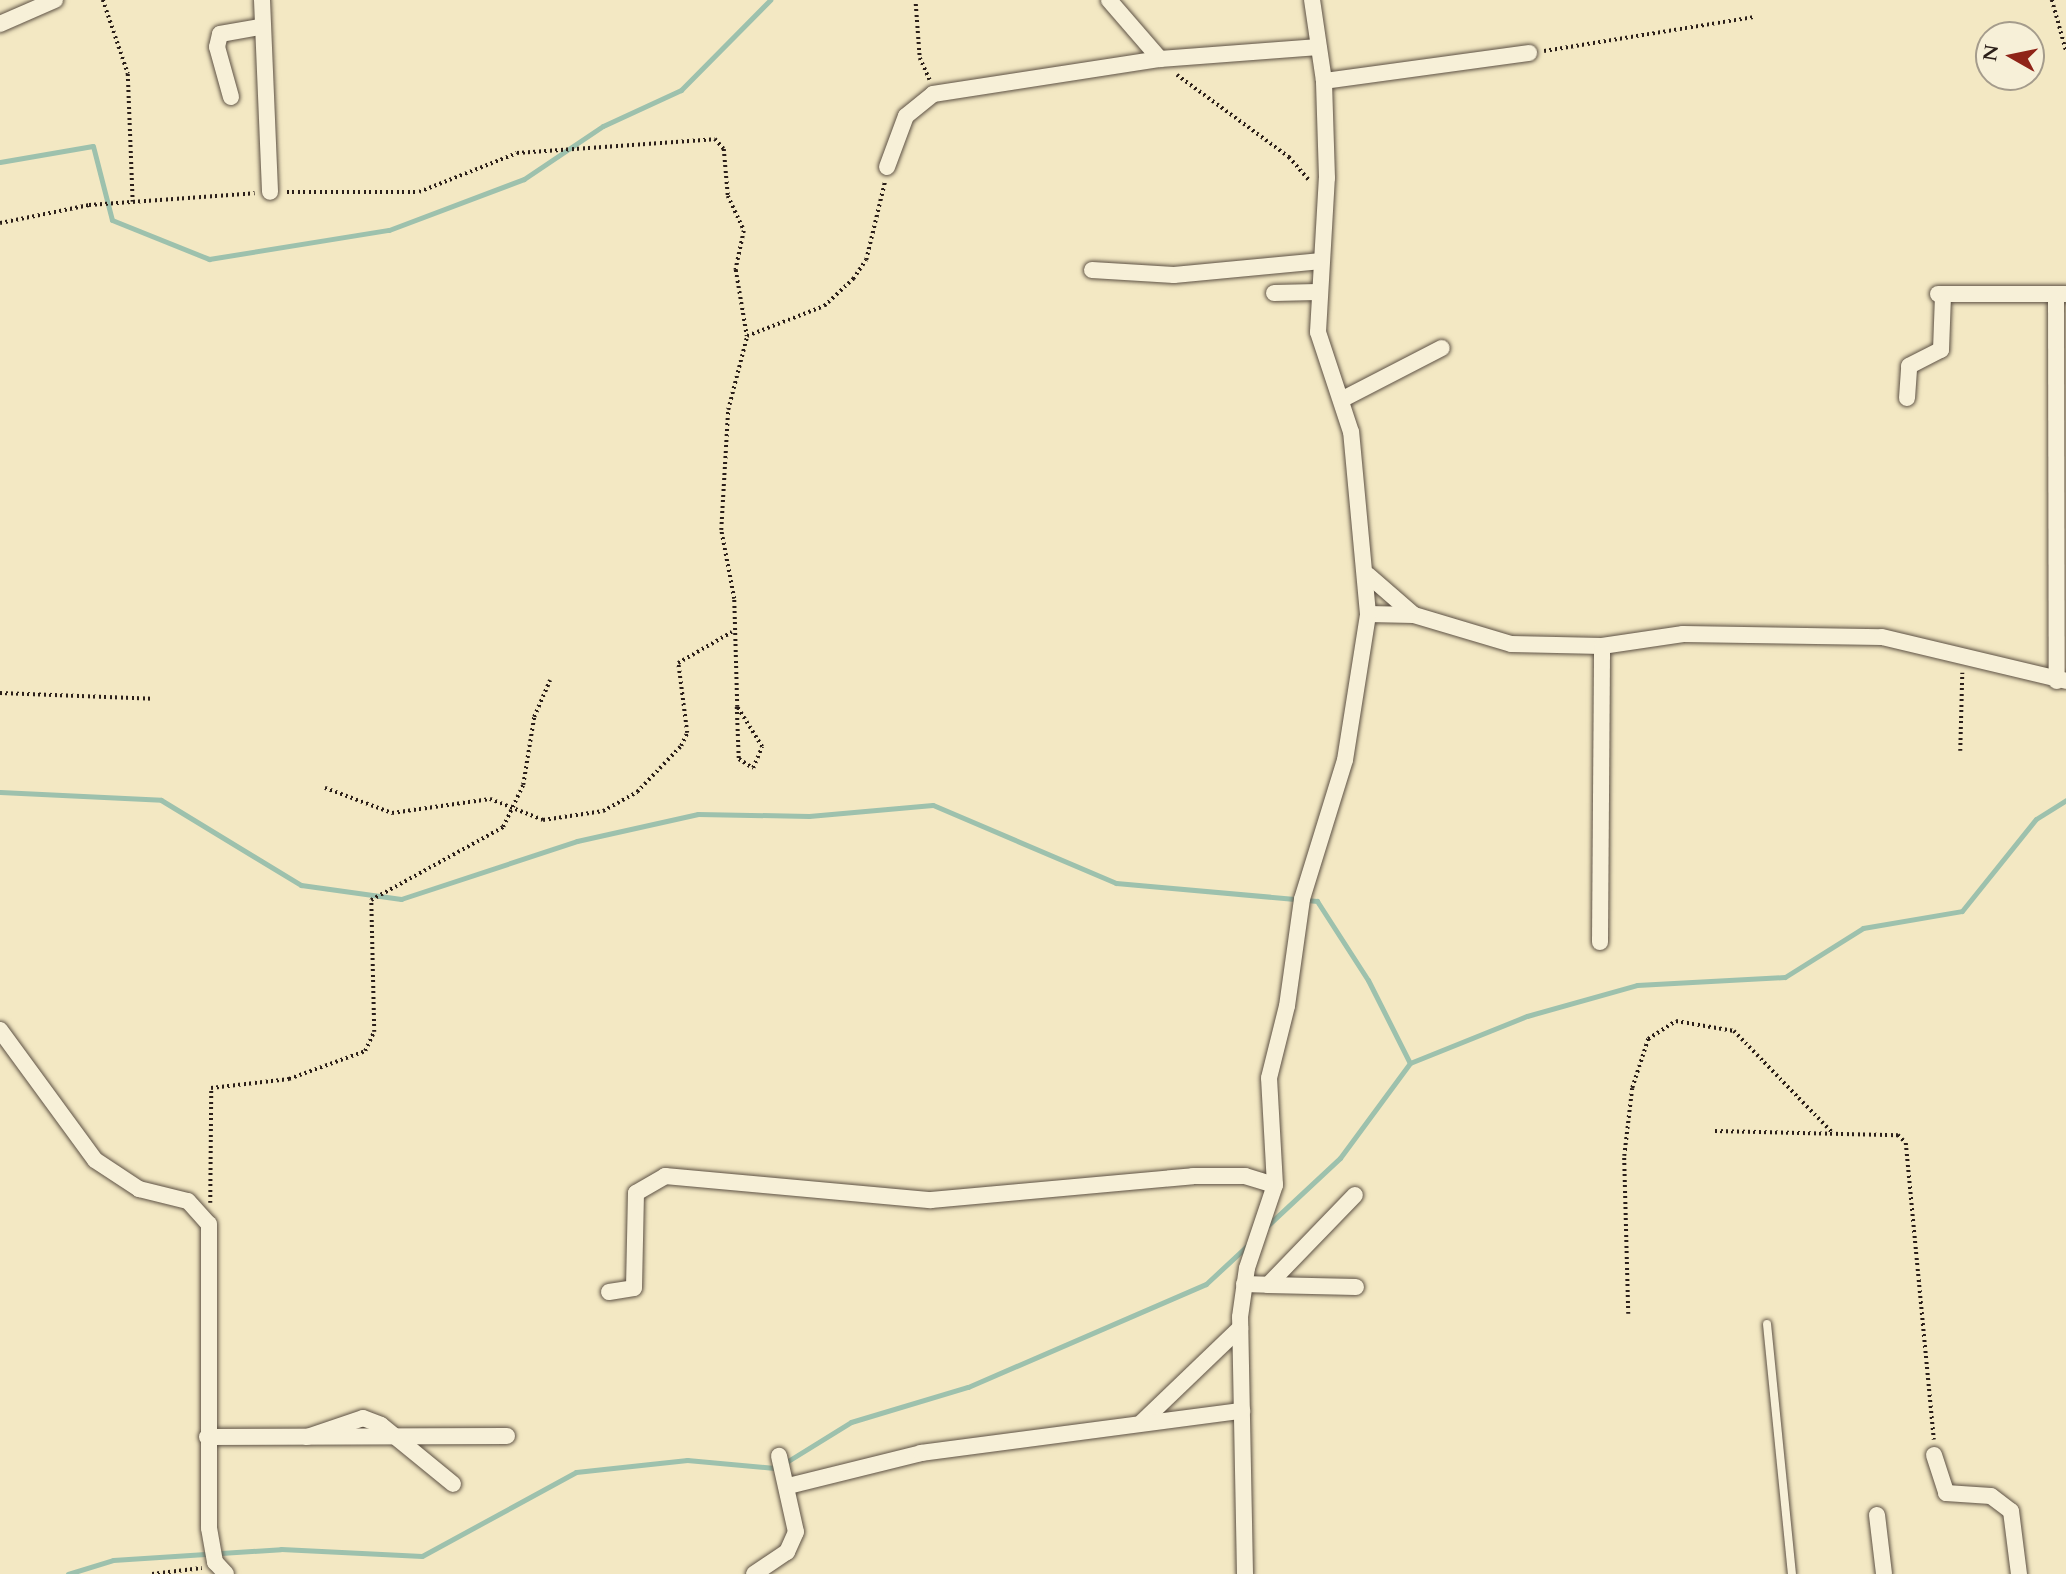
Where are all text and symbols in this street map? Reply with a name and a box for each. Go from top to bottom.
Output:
north arrow [1975,21,2045,91]
text: N [1977,43,2005,63]

